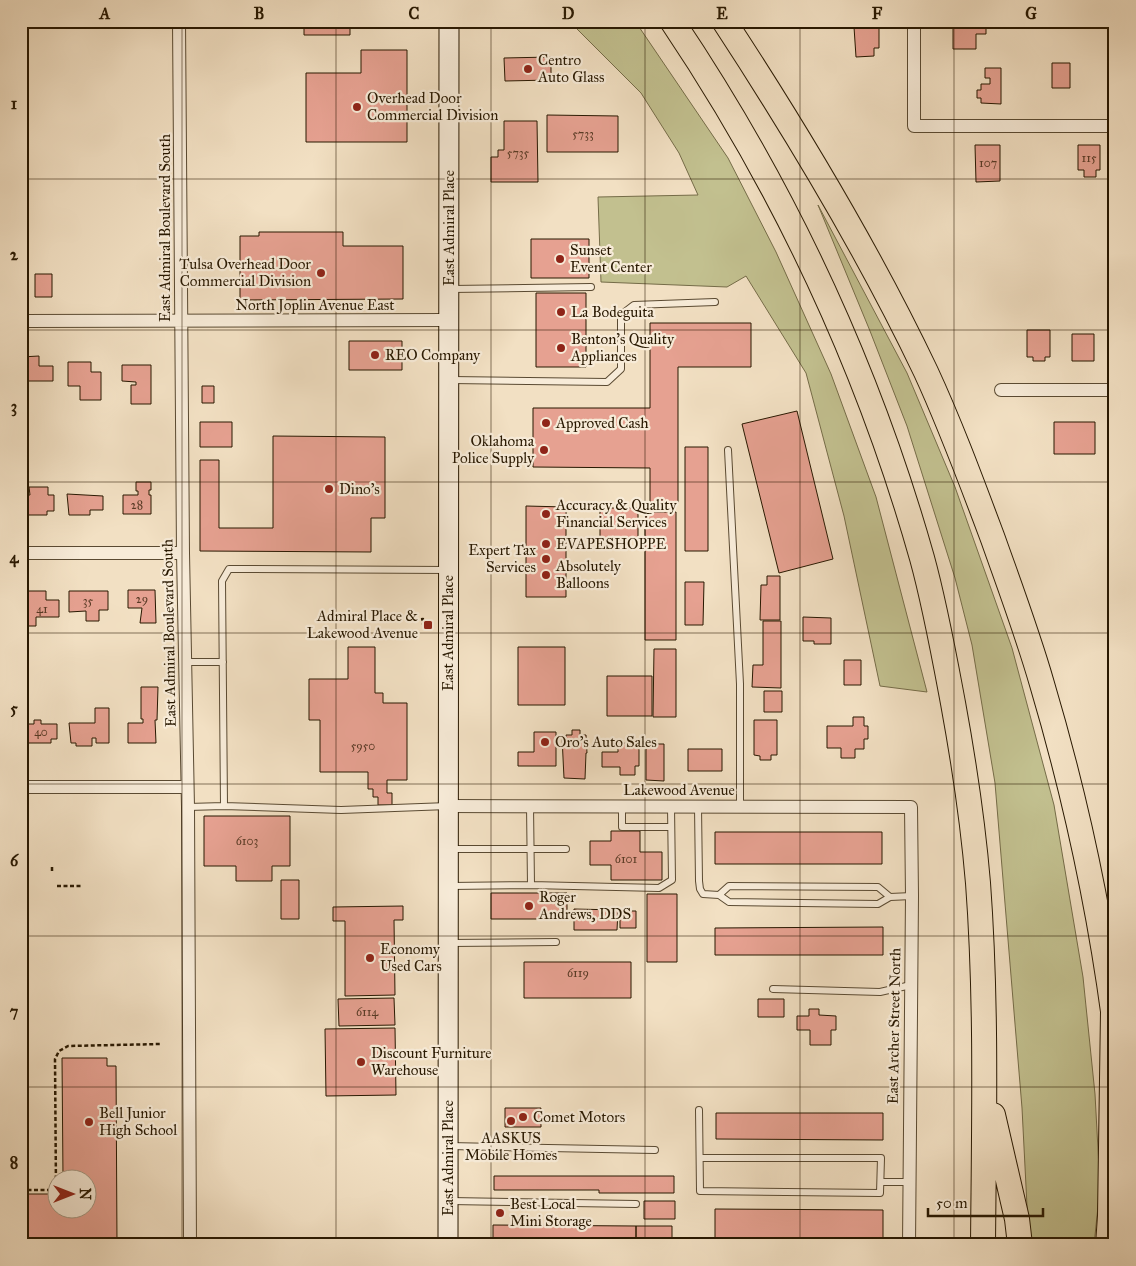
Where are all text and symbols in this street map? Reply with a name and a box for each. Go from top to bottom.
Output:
text: A [99,4,111,23]
text: B [254,4,264,23]
text: C [409,4,420,23]
text: D [562,4,575,23]
text: E [716,4,728,23]
text: F [872,4,883,23]
text: G [1025,4,1037,23]
place label: Centro Auto Glass [537,51,604,86]
marker: Centro Auto Glass [522,63,534,75]
place label: Overhead Door Commercial Division [367,89,498,124]
text: 1 [11,94,18,113]
marker: Overhead Door Commercial Division [351,101,363,113]
house number: 5733 [572,127,594,141]
street label: East Admiral Boulevard South [156,133,174,322]
house number: 5735 [507,146,530,160]
house number: 115 [1082,151,1097,165]
house number: 107 [979,156,997,170]
street label: East Admiral Place [440,170,458,286]
place label: Sunset Event Center [570,241,652,276]
text: 2 [10,245,19,264]
marker: Sunset Event Center [554,253,566,265]
place label: Tulsa Overhead Door Commercial Division [179,255,311,290]
marker: Tulsa Overhead Door Commercial Division [315,267,327,279]
street label: North Joplin Avenue East [235,296,395,315]
place label: La Bodeguita [571,303,655,321]
marker: La Bodeguita [555,306,567,318]
place label: Benton's Quality Appliances [570,330,675,365]
marker: Benton's Quality Appliances [555,342,567,354]
place label: REO Company [385,346,481,364]
marker: REO Company [369,349,381,361]
text: 3 [11,397,17,417]
place label: Approved Cash [555,414,649,432]
marker: Approved Cash [540,417,552,429]
place label: Oklahoma Police Supply [452,432,535,467]
marker: Oklahoma Police Supply [538,444,550,456]
place label: Dino's [339,480,380,498]
marker: Dino's [323,483,335,495]
place label: Accuracy & Quality Financial Services [555,496,678,531]
house number: 28 [131,498,143,512]
marker: Accuracy & Quality Financial Services [540,508,552,520]
place label: EVAPESHOPPE [556,535,666,553]
street label: East Admiral Boulevard South [158,538,180,727]
marker: EVAPESHOPPE [540,538,552,550]
place label: Expert Tax Services [468,541,536,576]
text: 4 [10,548,20,568]
marker: Expert Tax Services [540,553,552,565]
place label: Absolutely Balloons [555,557,622,592]
marker: Absolutely Balloons [540,569,552,581]
street label: East Admiral Place [439,575,457,691]
house number: 29 [136,592,148,606]
house number: 35 [83,594,94,608]
house number: 41 [36,602,48,616]
place label: Admiral Place & Lakewood Avenue [307,607,418,642]
marker: Admiral Place & Lakewood Avenue [422,619,434,631]
text: 5 [10,699,18,718]
house number: 40 [34,725,48,739]
place label: Oro's Auto Sales [555,733,657,751]
marker: Oro's Auto Sales [539,736,551,748]
house number: 5950 [351,739,375,753]
street label: Lakewood Avenue [623,781,735,799]
house number: 6103 [236,834,258,848]
text: 6 [10,851,19,870]
house number: 6101 [615,852,637,866]
place label: Roger Andrews, DDS [538,888,631,923]
marker: Roger Andrews, DDS [523,900,535,912]
place label: Economy Used Cars [380,940,442,975]
street label: East Archer Street North [884,947,904,1104]
marker: Economy Used Cars [364,952,376,964]
house number: 6119 [567,966,589,980]
text: 7 [10,1002,19,1021]
house number: 6114 [356,1005,378,1019]
place label: Discount Furniture Warehouse [371,1044,492,1079]
marker: Discount Furniture Warehouse [355,1056,367,1068]
street label: East Admiral Place [439,1100,457,1216]
place label: Bell Junior High School [99,1104,178,1139]
place label: Comet Motors [533,1108,625,1126]
marker: Comet Motors [517,1111,529,1123]
marker: AASKUS Mobile Homes [505,1115,517,1127]
marker: Bell Junior High School [83,1116,95,1128]
place label: AASKUS Mobile Homes [465,1129,557,1164]
text: 8 [10,1153,18,1172]
north arrow [48,1168,98,1218]
scale bar [928,1186,1044,1218]
text: N [76,1188,93,1200]
text: 50 m [936,1194,968,1212]
place label: Best Local Mini Storage [510,1195,592,1230]
marker: Best Local Mini Storage [494,1207,506,1219]

